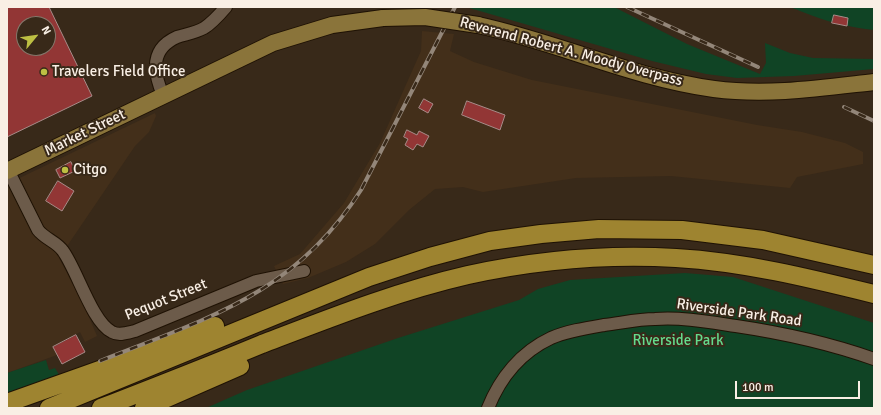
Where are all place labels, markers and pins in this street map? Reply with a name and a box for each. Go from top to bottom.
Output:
place label: Travelers Field Office [52,63,185,81]
marker: Travelers Field Office [39,67,49,77]
place label: Citgo [73,161,107,179]
marker: Citgo [60,165,70,175]

